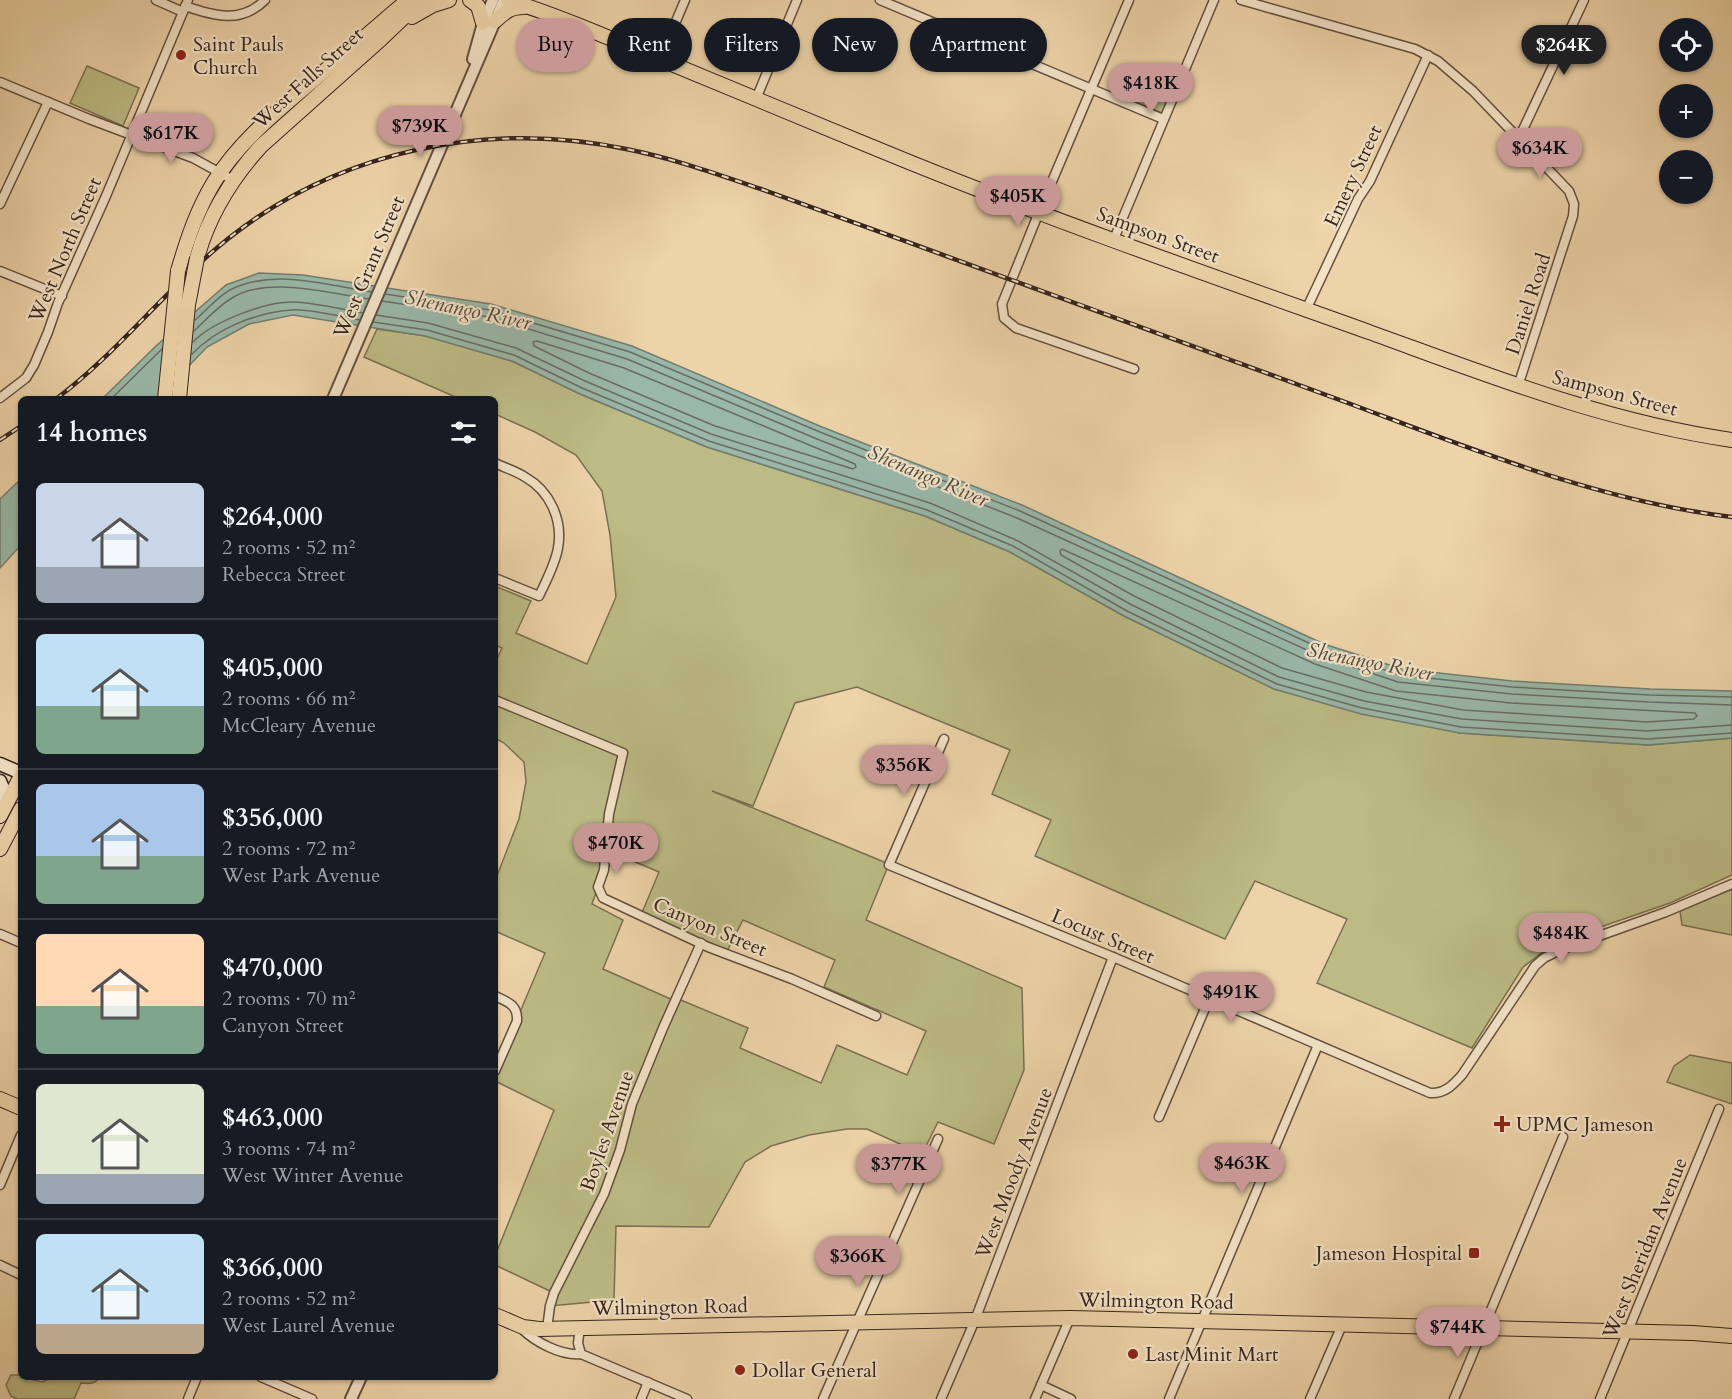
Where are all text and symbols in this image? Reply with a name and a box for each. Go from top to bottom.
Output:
chip: Buy [516,18,595,72]
chip: Rent [607,18,692,72]
chip: Filters [704,18,800,72]
chip: New [812,18,898,72]
chip: Apartment [910,18,1047,72]
map controls [1659,18,1713,204]
button: locate [1659,18,1713,72]
street label: West Falls Street [246,21,370,136]
pin: $264K [1522,25,1606,76]
place label: Saint Pauls Church [193,31,284,81]
text: $264K [1535,31,1593,58]
marker: Saint Pauls Church [174,48,188,62]
pin: $418K [1109,63,1193,114]
text: $418K [1122,69,1180,96]
button: + [1659,84,1713,138]
pin: $739K [378,106,462,157]
text: $739K [391,112,449,139]
pin: $617K [129,113,213,164]
text: $617K [142,119,200,146]
street label: Emery Street [1318,120,1389,231]
pin: $634K [1498,128,1582,179]
text: $634K [1511,134,1569,161]
button: − [1659,150,1713,204]
street label: West North Street [22,173,108,328]
pin: $405K [976,176,1060,227]
text: $405K [989,182,1047,209]
street label: West Grant Street [326,191,411,343]
street label: Sampson Street [1093,200,1224,270]
street label: Daniel Road [1499,249,1557,358]
water label: Shenango River [402,282,535,338]
street label: Sampson Street [1549,363,1681,423]
text: 14 homes [36,415,147,450]
icon: filters [447,416,480,449]
water label: Shenango River [863,438,994,515]
text: $264,000 [222,499,323,534]
icon: home [84,507,156,579]
text: 2 rooms · 52 m² [222,534,355,561]
text: Rebecca Street [222,561,345,588]
water label: Shenango River [1304,636,1437,689]
text: $405,000 [222,650,323,685]
icon: home [84,658,156,730]
text: 2 rooms · 66 m² [222,685,355,712]
text: McCleary Avenue [222,712,376,739]
pin: $356K [862,745,946,796]
text: $356K [875,751,933,778]
text: $356,000 [222,800,323,835]
icon: home [84,808,156,880]
pin: $470K [574,823,658,874]
text: $470K [587,829,645,856]
text: 2 rooms · 72 m² [222,835,355,862]
text: West Park Avenue [222,862,380,889]
street label: Canyon Street [649,891,772,963]
street label: Locust Street [1047,902,1159,970]
pin: $484K [1519,913,1603,964]
text: $484K [1532,919,1590,946]
text: $470,000 [222,950,323,985]
icon: home [84,958,156,1030]
pin: $491K [1189,972,1273,1023]
text: $491K [1202,978,1260,1005]
text: 2 rooms · 70 m² [222,985,355,1012]
text: Canyon Street [222,1012,344,1039]
street label: Boyles Avenue [574,1067,640,1195]
street label: West Moody Avenue [969,1083,1059,1263]
text: $463,000 [222,1100,323,1135]
icon: home [84,1108,156,1180]
place label: UPMC Jameson [1516,1111,1655,1138]
marker: UPMC Jameson [1493,1115,1511,1133]
text: 3 rooms · 74 m² [222,1135,355,1162]
pin: $463K [1200,1143,1284,1194]
pin: $377K [857,1144,941,1195]
text: $463K [1213,1149,1271,1176]
text: $377K [870,1150,928,1177]
street label: West Sheridan Avenue [1596,1153,1694,1344]
text: West Winter Avenue [222,1162,404,1189]
pin: $366K [816,1236,900,1287]
place label: Jameson Hospital [1313,1240,1462,1267]
text: $366K [829,1242,887,1269]
marker: Jameson Hospital [1467,1246,1481,1260]
text: $366,000 [222,1250,323,1285]
icon: home [84,1258,156,1330]
text: 2 rooms · 52 m² [222,1285,355,1312]
street label: Wilmington Road [1077,1286,1234,1316]
street label: Wilmington Road [591,1292,748,1322]
pin: $744K [1416,1307,1500,1358]
text: West Laurel Avenue [222,1312,395,1339]
text: $744K [1429,1313,1487,1340]
place label: Last Minit Mart [1145,1341,1279,1368]
marker: Last Minit Mart [1126,1347,1140,1361]
place label: Dollar General [752,1357,877,1384]
marker: Dollar General [733,1363,747,1377]

